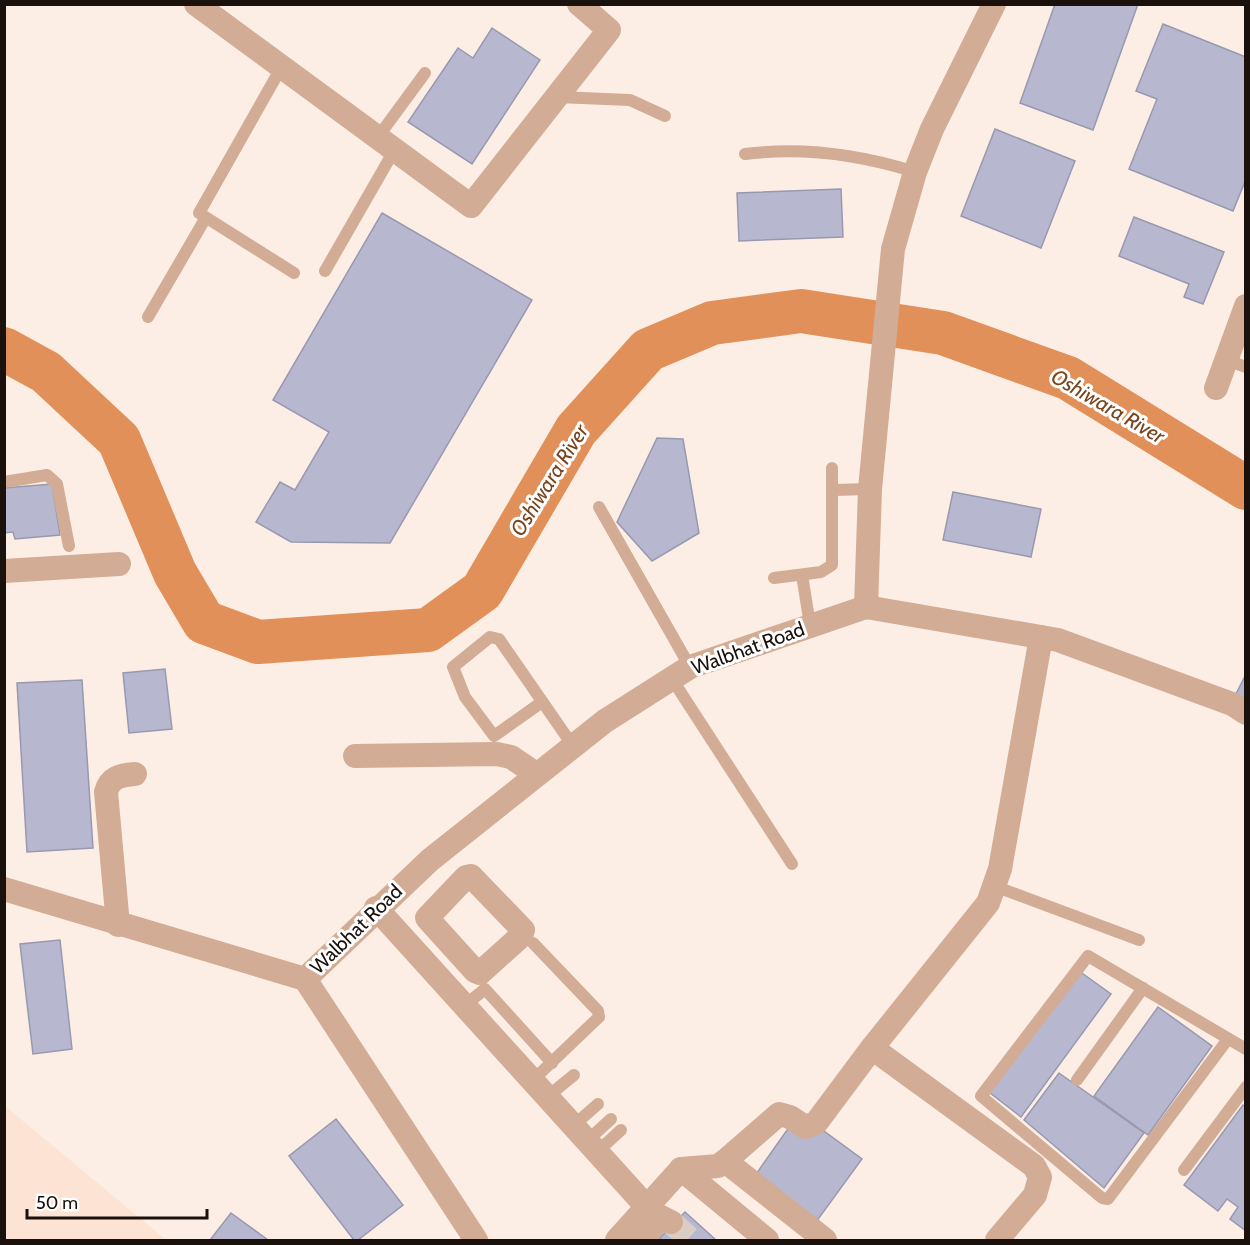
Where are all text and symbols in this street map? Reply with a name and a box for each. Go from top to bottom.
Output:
water label: Oshiwara River [1047,364,1170,449]
water label: Oshiwara River [505,418,594,540]
street label: Walbhat Road [688,616,808,680]
street label: Walbhat Road [305,879,407,979]
scale bar [27,1182,207,1220]
text: 50 m [36,1192,78,1214]

